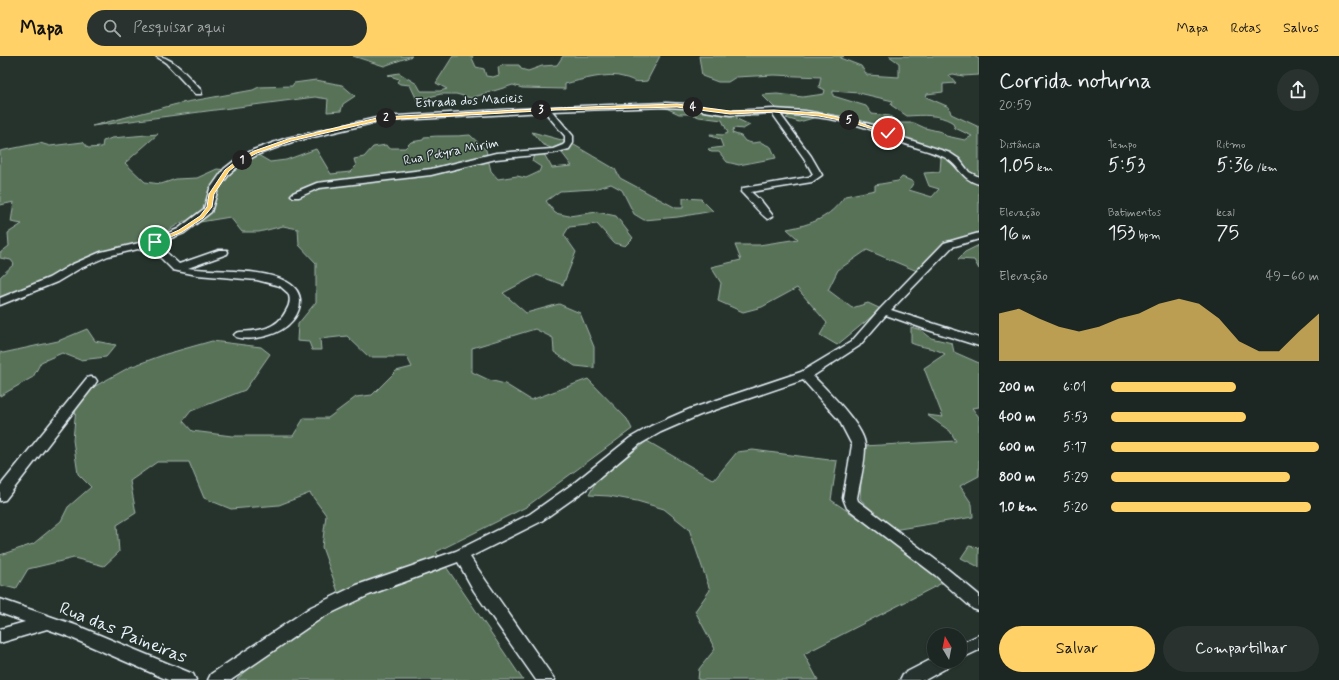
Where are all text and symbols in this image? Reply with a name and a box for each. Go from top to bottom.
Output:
search box [87,10,367,46]
text: Mapa [20,16,63,41]
icon: search [101,17,123,39]
text: Pesquisar aqui [133,18,225,38]
text: Mapa [1177,19,1208,37]
text: Rotas [1230,19,1261,37]
text: Salvos [1283,19,1319,37]
text: Corrida noturna [999,68,1152,96]
button: share [1277,69,1319,111]
street label: Estrada dos Macieis [415,90,524,112]
pin: 4 [683,97,703,117]
text: 20:59 [999,97,1032,114]
pin: 3 [531,100,551,120]
text: 4 [690,100,696,114]
text: 3 [539,103,543,117]
pin: 2 [376,108,396,128]
pin: 5 [839,110,859,130]
text: 2 [383,111,389,125]
text: 5 [846,113,852,127]
pin [871,116,905,150]
icon: check [877,122,899,144]
street label: Rua Potyra Mirim [402,134,500,170]
text: Distância [999,138,1040,152]
text: Tempo [1108,138,1137,152]
text: Ritmo [1216,138,1245,152]
pin: 1 [232,150,252,170]
text: 1.05 [999,152,1034,179]
text: 5:53 [1108,152,1145,179]
text: 5:36 [1216,152,1254,179]
text: 1 [240,153,244,167]
text: km [1034,161,1053,175]
text: /km [1254,161,1278,175]
text: Elevação [999,206,1040,220]
text: Batimentos [1108,206,1161,220]
text: kcal [1216,206,1235,220]
text: 16 [999,220,1019,247]
text: 153 [1108,220,1135,247]
text: 75 [1216,220,1239,247]
pin [138,225,172,259]
text: m [1019,229,1031,243]
text: bpm [1135,229,1161,243]
icon: arrive [144,231,166,253]
text: Elevação [999,268,1048,285]
text: 49–60 m [1266,268,1319,285]
text: 200 m [999,379,1034,396]
text: 6:01 [1063,379,1086,396]
text: 400 m [999,409,1036,426]
text: 5:53 [1063,409,1088,426]
text: 600 m [999,439,1035,456]
text: 5:17 [1063,439,1087,456]
text: 800 m [999,469,1035,486]
text: 5:29 [1063,469,1088,486]
text: 1.0 km [999,499,1037,516]
text: 5:20 [1063,499,1088,516]
street label: Rua das Paineiras [56,596,190,670]
button: Salvar [999,626,1155,672]
button: Compartilhar [1163,626,1319,672]
north arrow [927,628,967,668]
map controls [927,628,967,668]

